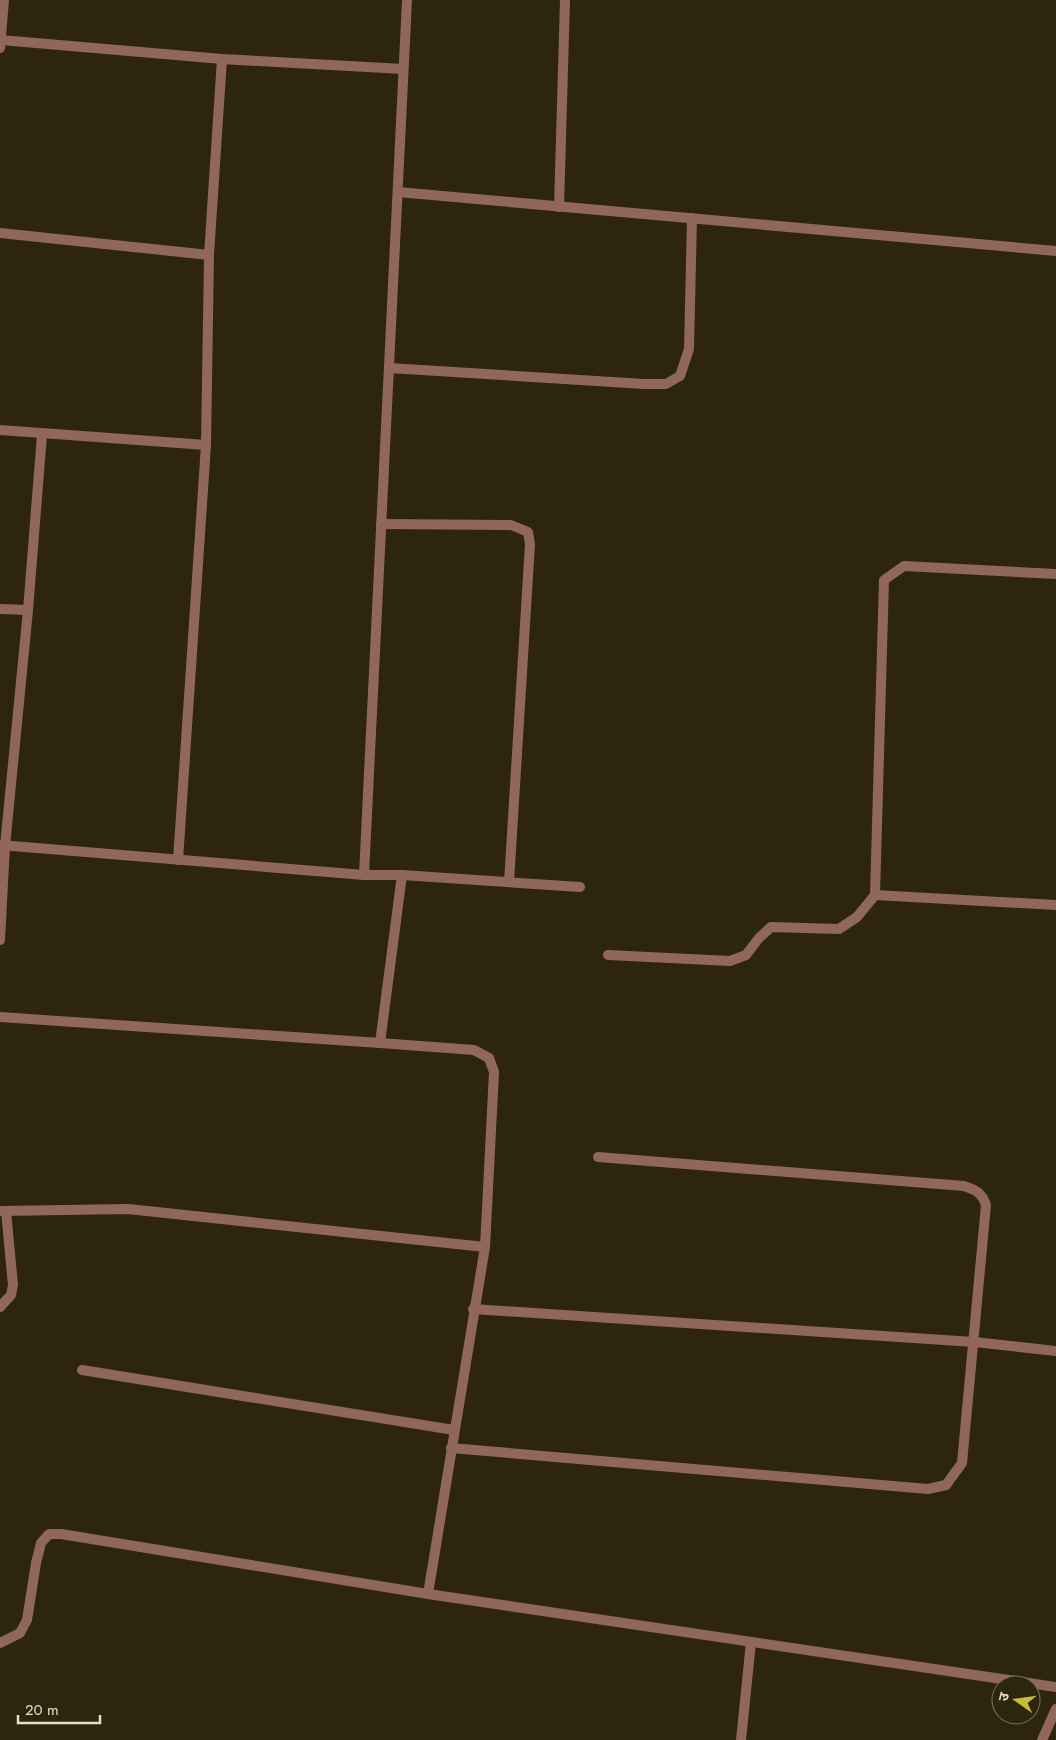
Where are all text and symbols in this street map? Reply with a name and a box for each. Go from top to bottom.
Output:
north arrow [991,1675,1041,1725]
text: उ [993,1690,1014,1703]
scale bar [18,1692,100,1724]
text: 20 m [25,1699,59,1721]

